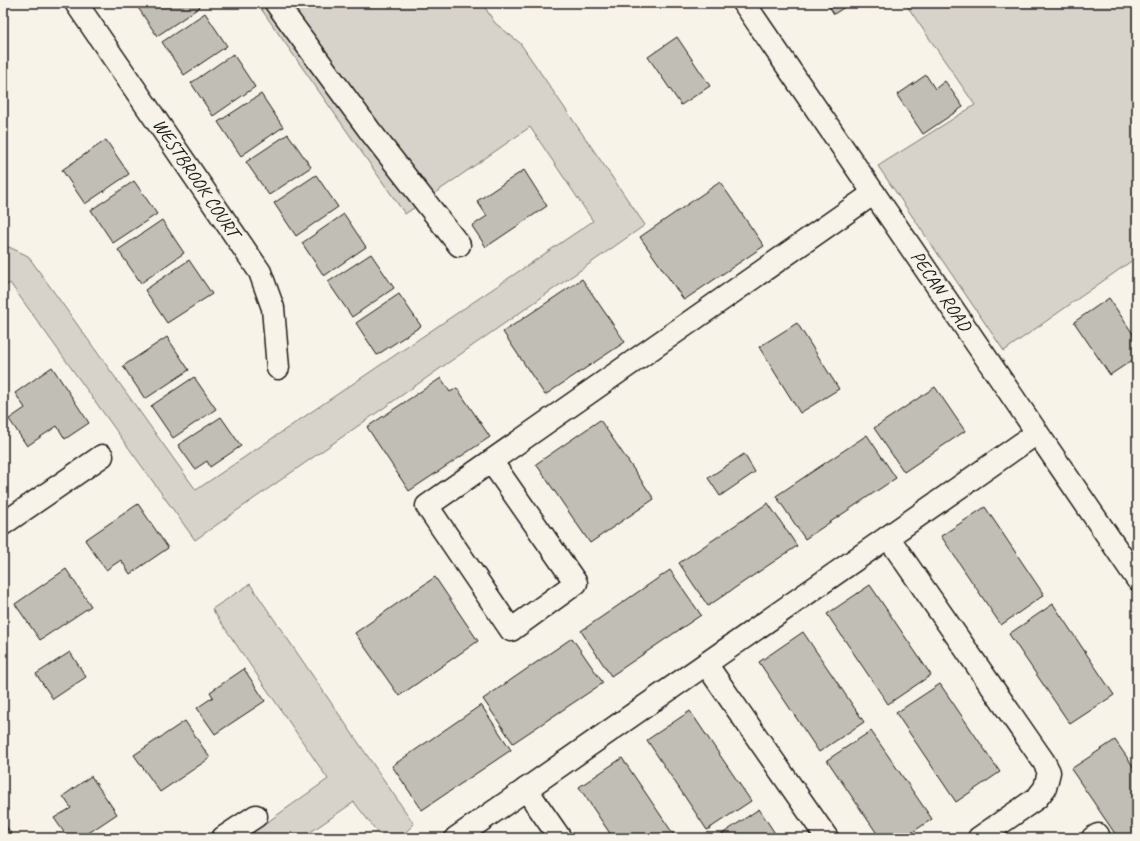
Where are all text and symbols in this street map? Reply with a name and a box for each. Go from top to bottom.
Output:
street label: WESTBROOK COURT [147,114,248,247]
street label: PECAN ROAD [905,246,978,338]

